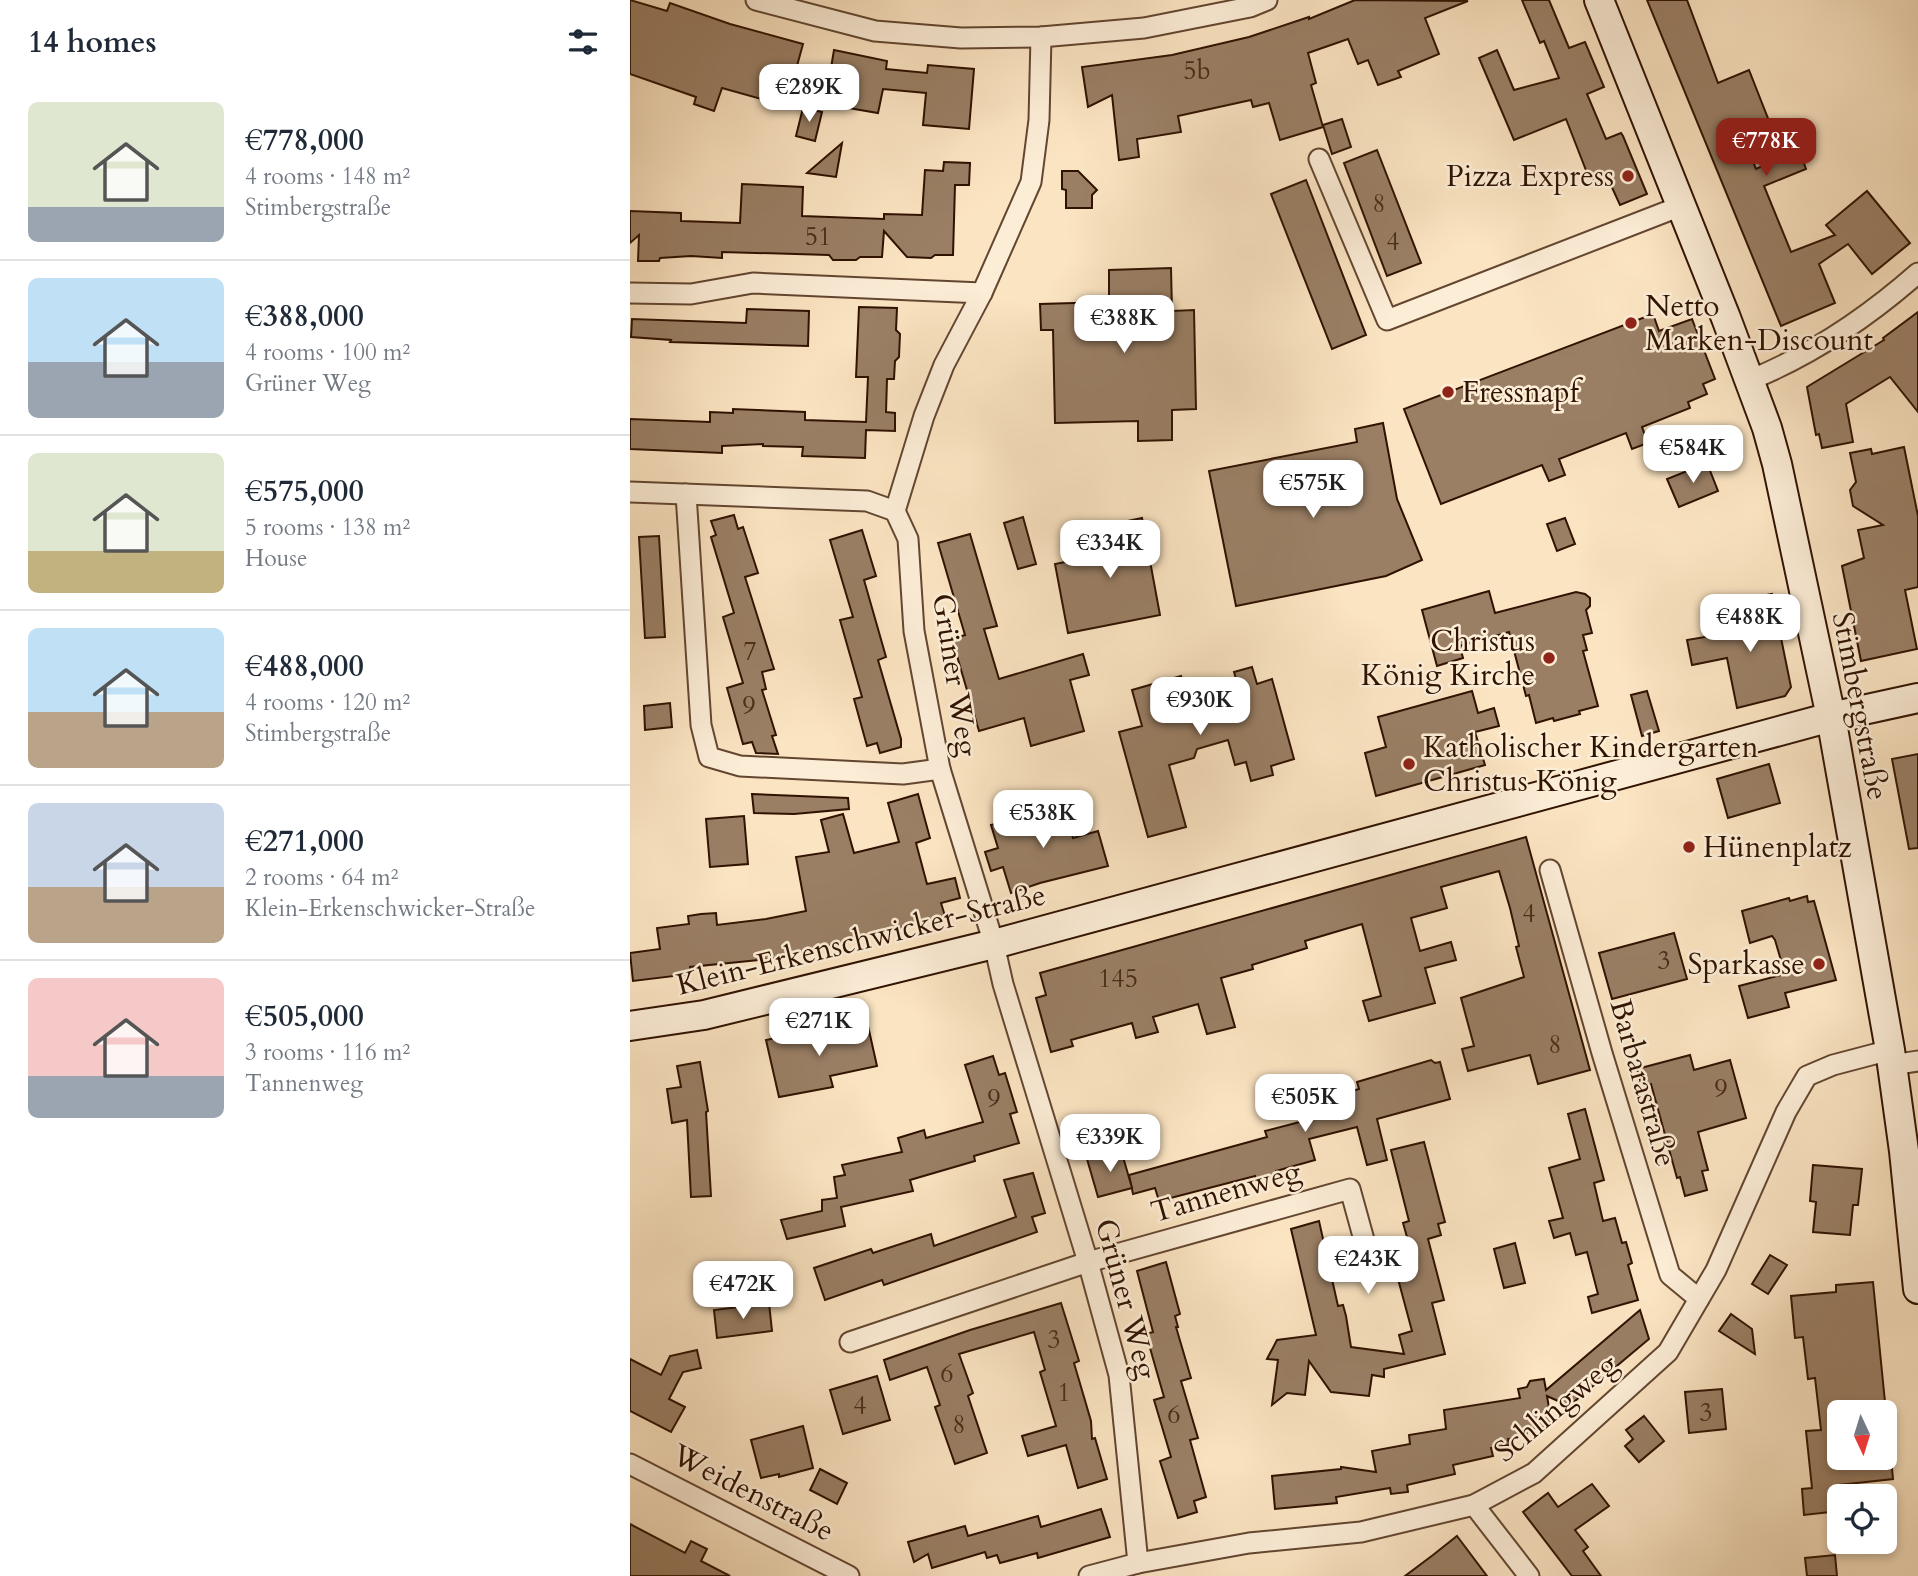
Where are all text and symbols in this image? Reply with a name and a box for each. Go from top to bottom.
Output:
text: 14 homes [28,22,157,63]
icon: filters [564,23,602,61]
house number: 5b [1183,53,1211,88]
pin: €289K [760,64,858,124]
text: €289K [775,71,843,102]
pin: €778K [1717,118,1815,178]
text: €778,000 [245,120,364,161]
text: €778K [1732,125,1800,156]
icon: home [84,130,168,214]
place label: Pizza Express [1446,156,1614,197]
text: 4 rooms · 148 m² [245,161,410,192]
marker: Pizza Express [1620,168,1636,184]
house number: 8 [1372,186,1386,221]
text: Stimbergstraße [245,192,391,223]
house number: 51 [805,219,831,254]
house number: 4 [1386,224,1400,259]
place label: Netto Marken-Discount [1645,286,1874,361]
text: €388,000 [245,296,364,337]
pin: €388K [1075,296,1173,355]
text: €388K [1090,302,1158,333]
icon: home [84,306,168,390]
marker: Netto Marken-Discount [1623,315,1639,331]
text: 4 rooms · 100 m² [245,337,410,368]
text: Grüner Weg [245,368,371,399]
place label: Fressnapf [1462,372,1584,413]
marker: Fressnapf [1440,384,1456,400]
pin: €584K [1644,426,1742,485]
text: €584K [1659,432,1727,463]
pin: €575K [1264,461,1362,520]
text: €575K [1279,467,1347,498]
text: €575,000 [245,471,364,512]
icon: home [84,481,168,565]
text: 5 rooms · 138 m² [245,512,410,543]
pin: €334K [1061,520,1159,580]
text: €334K [1076,527,1144,558]
text: House [245,543,307,574]
street label: Grüner Weg [922,591,988,760]
pin: €488K [1701,594,1799,654]
text: €488K [1716,601,1784,632]
street label: Stimbergstraße [1822,608,1898,804]
place label: Christus König Kirche [1361,621,1535,696]
house number: 7 [743,634,757,669]
text: €488,000 [245,646,364,687]
marker: Christus König Kirche [1541,650,1557,666]
icon: home [84,656,168,740]
pin: €930K [1151,678,1249,737]
text: €930K [1166,684,1234,715]
text: 4 rooms · 120 m² [245,687,410,718]
house number: 9 [742,688,756,723]
text: Stimbergstraße [245,718,391,749]
place label: Katholischer Kindergarten Christus König [1423,727,1759,802]
marker: Katholischer Kindergarten Christus König [1401,756,1417,772]
pin: €538K [994,790,1092,850]
text: €538K [1009,797,1077,828]
text: €271,000 [245,821,364,862]
place label: Hünenplatz [1703,827,1852,868]
icon: home [84,831,168,915]
marker: Hünenplatz [1681,839,1697,855]
text: 2 rooms · 64 m² [245,862,398,893]
street label: Klein-Erkenschwicker-Straße [672,874,1050,1006]
text: Klein-Erkenschwicker-Straße [245,893,535,924]
house number: 4 [1522,896,1536,931]
house number: 3 [1657,943,1671,978]
place label: Sparkasse [1687,944,1805,985]
marker: Sparkasse [1811,956,1827,972]
house number: 145 [1098,961,1138,996]
street label: Barbarastraße [1600,995,1686,1171]
text: €505,000 [245,996,364,1037]
pin: €271K [770,998,868,1058]
text: €271K [785,1005,853,1036]
icon: home [84,1006,168,1090]
house number: 8 [1548,1027,1562,1062]
text: 3 rooms · 116 m² [245,1037,410,1068]
text: Tannenweg [245,1068,363,1099]
house number: 9 [1714,1071,1728,1106]
pin: €505K [1256,1074,1354,1134]
house number: 9 [987,1081,1001,1116]
text: €505K [1271,1081,1339,1112]
pin: €339K [1061,1114,1159,1174]
text: €339K [1076,1121,1144,1152]
street label: Tannenweg [1146,1151,1306,1233]
street label: Grüner Weg [1085,1214,1167,1384]
pin: €243K [1319,1236,1417,1296]
text: €243K [1334,1243,1402,1274]
pin: €472K [694,1262,792,1321]
text: €472K [709,1268,777,1299]
house number: 3 [1047,1322,1061,1357]
street label: Schlingweg [1486,1344,1627,1472]
house number: 6 [940,1356,954,1391]
house number: 1 [1057,1375,1071,1410]
house number: 4 [853,1388,867,1423]
house number: 3 [1699,1395,1713,1430]
house number: 6 [1167,1397,1181,1432]
north arrow [1827,1400,1897,1470]
map controls [1827,1400,1897,1554]
house number: 8 [952,1407,966,1442]
street label: Weidenstraße [664,1434,841,1551]
button: locate [1827,1484,1897,1554]

